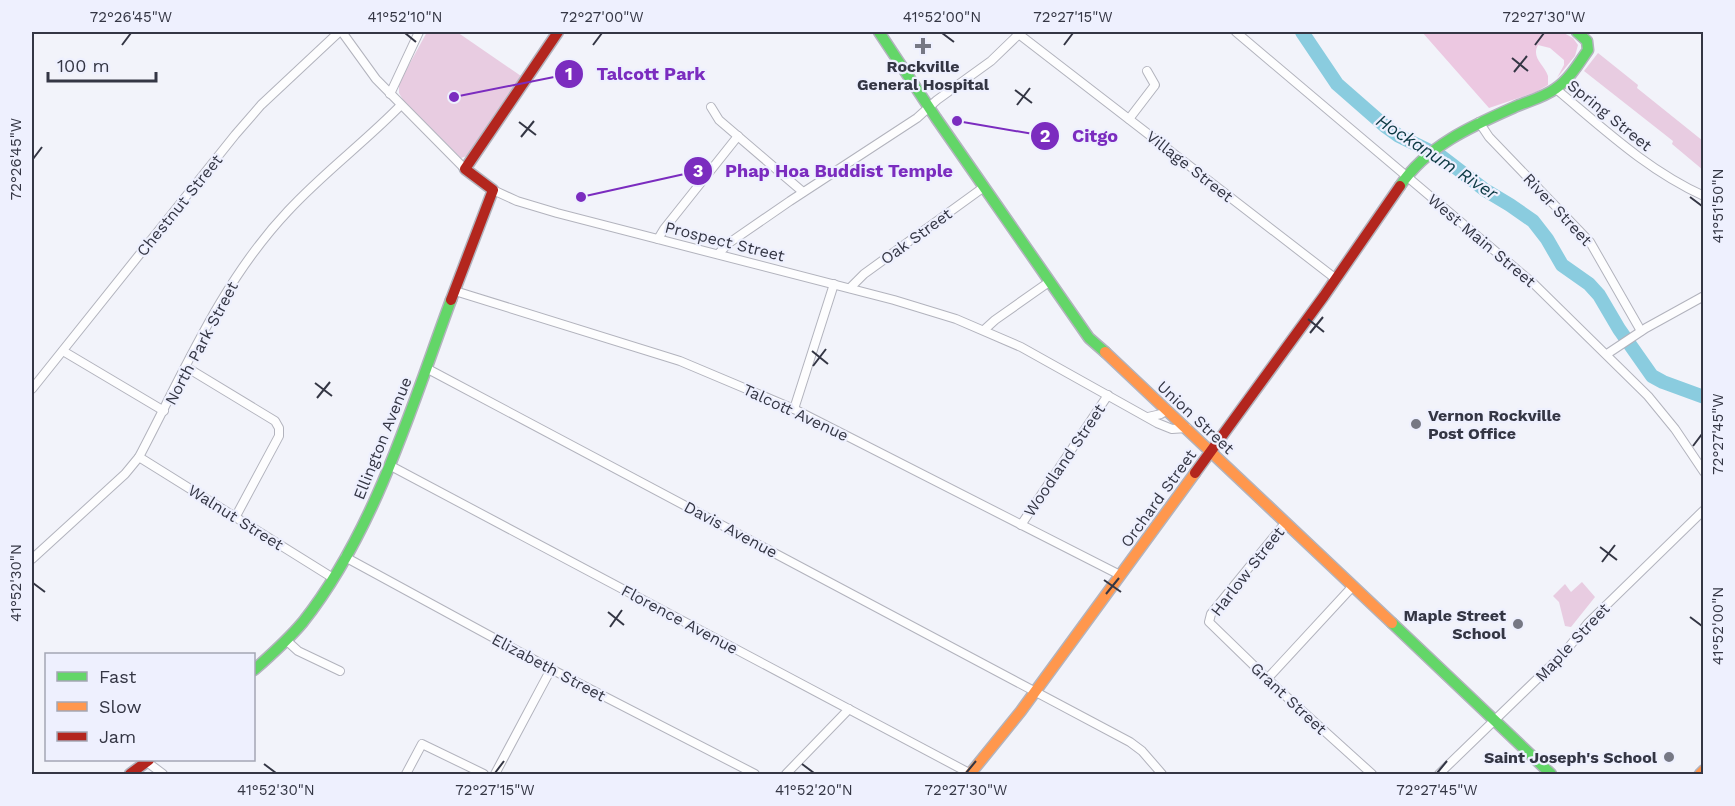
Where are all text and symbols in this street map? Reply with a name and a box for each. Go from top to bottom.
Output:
text: 72°26'45"W [90,8,172,26]
text: 41°52'10"N [368,8,442,26]
text: 72°27'00"W [560,8,644,26]
text: 41°52'00"N [903,8,981,26]
text: 72°27'15"W [1033,8,1113,26]
text: 72°27'30"W [1503,8,1585,26]
marker: Rockville General Hospital [914,37,932,55]
scale bar [48,45,156,83]
text: 100 m [57,55,110,76]
callout: Talcott Park [554,56,717,92]
place label: Rockville General Hospital [857,57,990,94]
text: 1 [565,63,573,84]
text: Talcott Park [597,63,706,84]
street label: Spring Street [1564,76,1656,155]
water label: Hockanum River [1373,109,1503,204]
text: 72°26'45"W [7,118,25,200]
callout: Citgo [1030,118,1130,154]
text: 2 [1040,125,1050,146]
text: Citgo [1072,125,1118,146]
street label: Village Street [1143,127,1237,206]
street label: Chestnut Street [133,150,226,260]
callout: Phap Hoa Buddist Temple [683,153,965,189]
text: 3 [693,160,703,181]
text: Phap Hoa Buddist Temple [725,160,953,181]
street label: River Street [1519,169,1596,250]
text: 41°51'50"N [1709,169,1727,243]
street label: West Main Street [1424,190,1540,291]
street label: Oak Street [877,204,956,269]
street label: Prospect Street [663,217,787,266]
street label: North Park Street [161,278,242,408]
street label: Ellington Avenue [349,374,416,502]
street label: Union Street [1153,377,1238,458]
street label: Talcott Avenue [740,380,852,445]
text: 72°27'45"W [1709,393,1727,475]
street label: Woodland Street [1020,400,1109,520]
place label: Vernon Rockville Post Office [1428,406,1561,443]
marker: Vernon Rockville Post Office [1409,417,1423,431]
street label: Orchard Street [1117,446,1200,551]
street label: Walnut Street [185,481,287,554]
street label: Davis Avenue [681,497,781,562]
street label: Harlow Street [1207,523,1288,620]
text: 41°52'30"N [7,544,25,622]
street label: Florence Avenue [618,581,741,658]
text: 41°52'00"N [1709,587,1727,665]
street label: Maple Street [1531,599,1614,686]
place label: Maple Street School [1404,606,1507,643]
marker: Maple Street School [1511,617,1525,631]
street label: Elizabeth Street [489,629,609,706]
legend [45,653,255,761]
street label: Grant Street [1247,658,1331,739]
text: Fast [99,666,137,687]
text: Slow [99,696,142,717]
text: Jam [99,726,136,747]
place label: Saint Joseph's School [1484,748,1658,767]
marker: Saint Joseph's School [1662,750,1676,764]
text: 41°52'30"N [237,781,315,799]
text: 72°27'15"W [455,781,535,799]
text: 41°52'20"N [775,781,853,799]
text: 72°27'30"W [925,781,1007,799]
text: 72°27'45"W [1396,781,1478,799]

